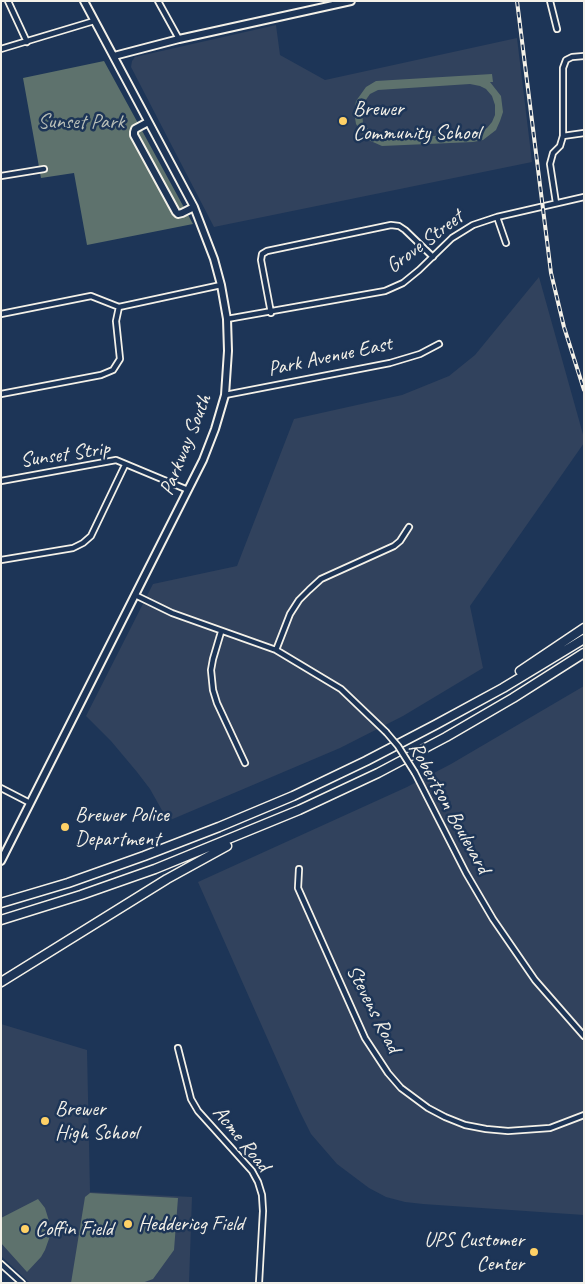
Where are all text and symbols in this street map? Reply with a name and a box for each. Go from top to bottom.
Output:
place label: Brewer Community School [353,96,480,146]
park label: Sunset Park [38,109,124,135]
marker: Brewer Community School [337,115,349,127]
street label: Grove Street [382,205,468,279]
street label: Park Avenue East [266,332,394,382]
street label: Parkway South [154,391,218,499]
street label: Sunset Strip [19,436,111,474]
street label: Robertson Boulevard [402,738,496,878]
place label: Brewer Police Department [75,802,169,852]
marker: Brewer Police Department [59,821,71,833]
street label: Stevens Road [340,961,406,1057]
place label: Brewer High School [55,1096,138,1146]
street label: Acme Road [207,1101,275,1177]
marker: Brewer High School [39,1115,51,1127]
place label: Heddericg Field [138,1211,244,1237]
place label: Coffin Field [35,1216,113,1242]
marker: Heddericg Field [122,1218,134,1230]
marker: Coffin Field [19,1223,31,1235]
place label: UPS Customer Center [424,1227,524,1277]
marker: UPS Customer Center [528,1246,540,1258]

